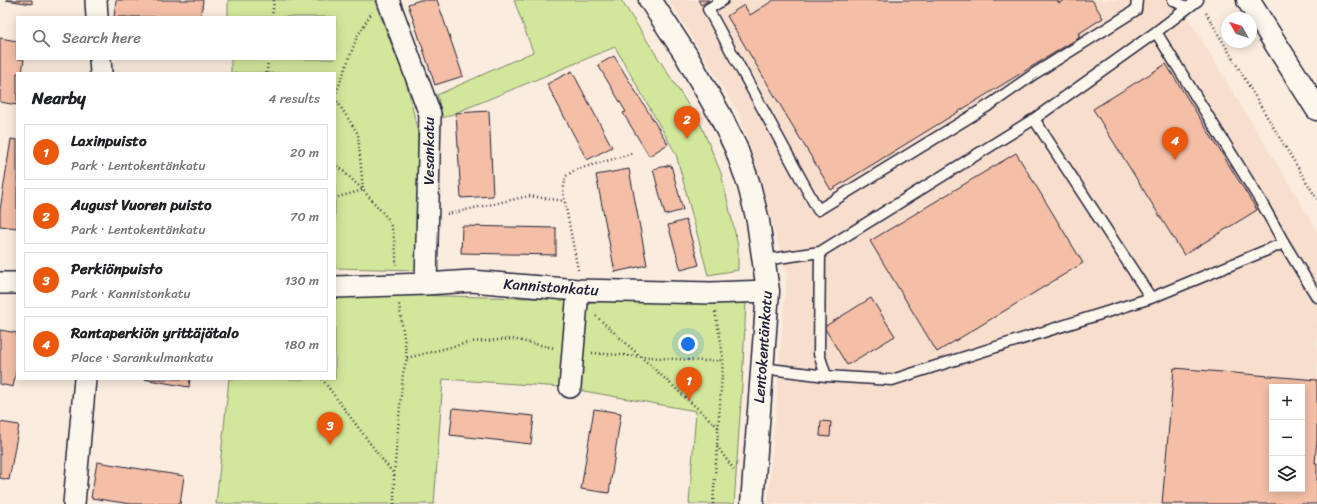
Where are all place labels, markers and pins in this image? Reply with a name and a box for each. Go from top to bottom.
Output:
pin: 2 [674,106,700,139]
pin: 4 [1162,127,1188,160]
pin: 1 [676,367,702,400]
pin: 3 [317,412,343,445]

